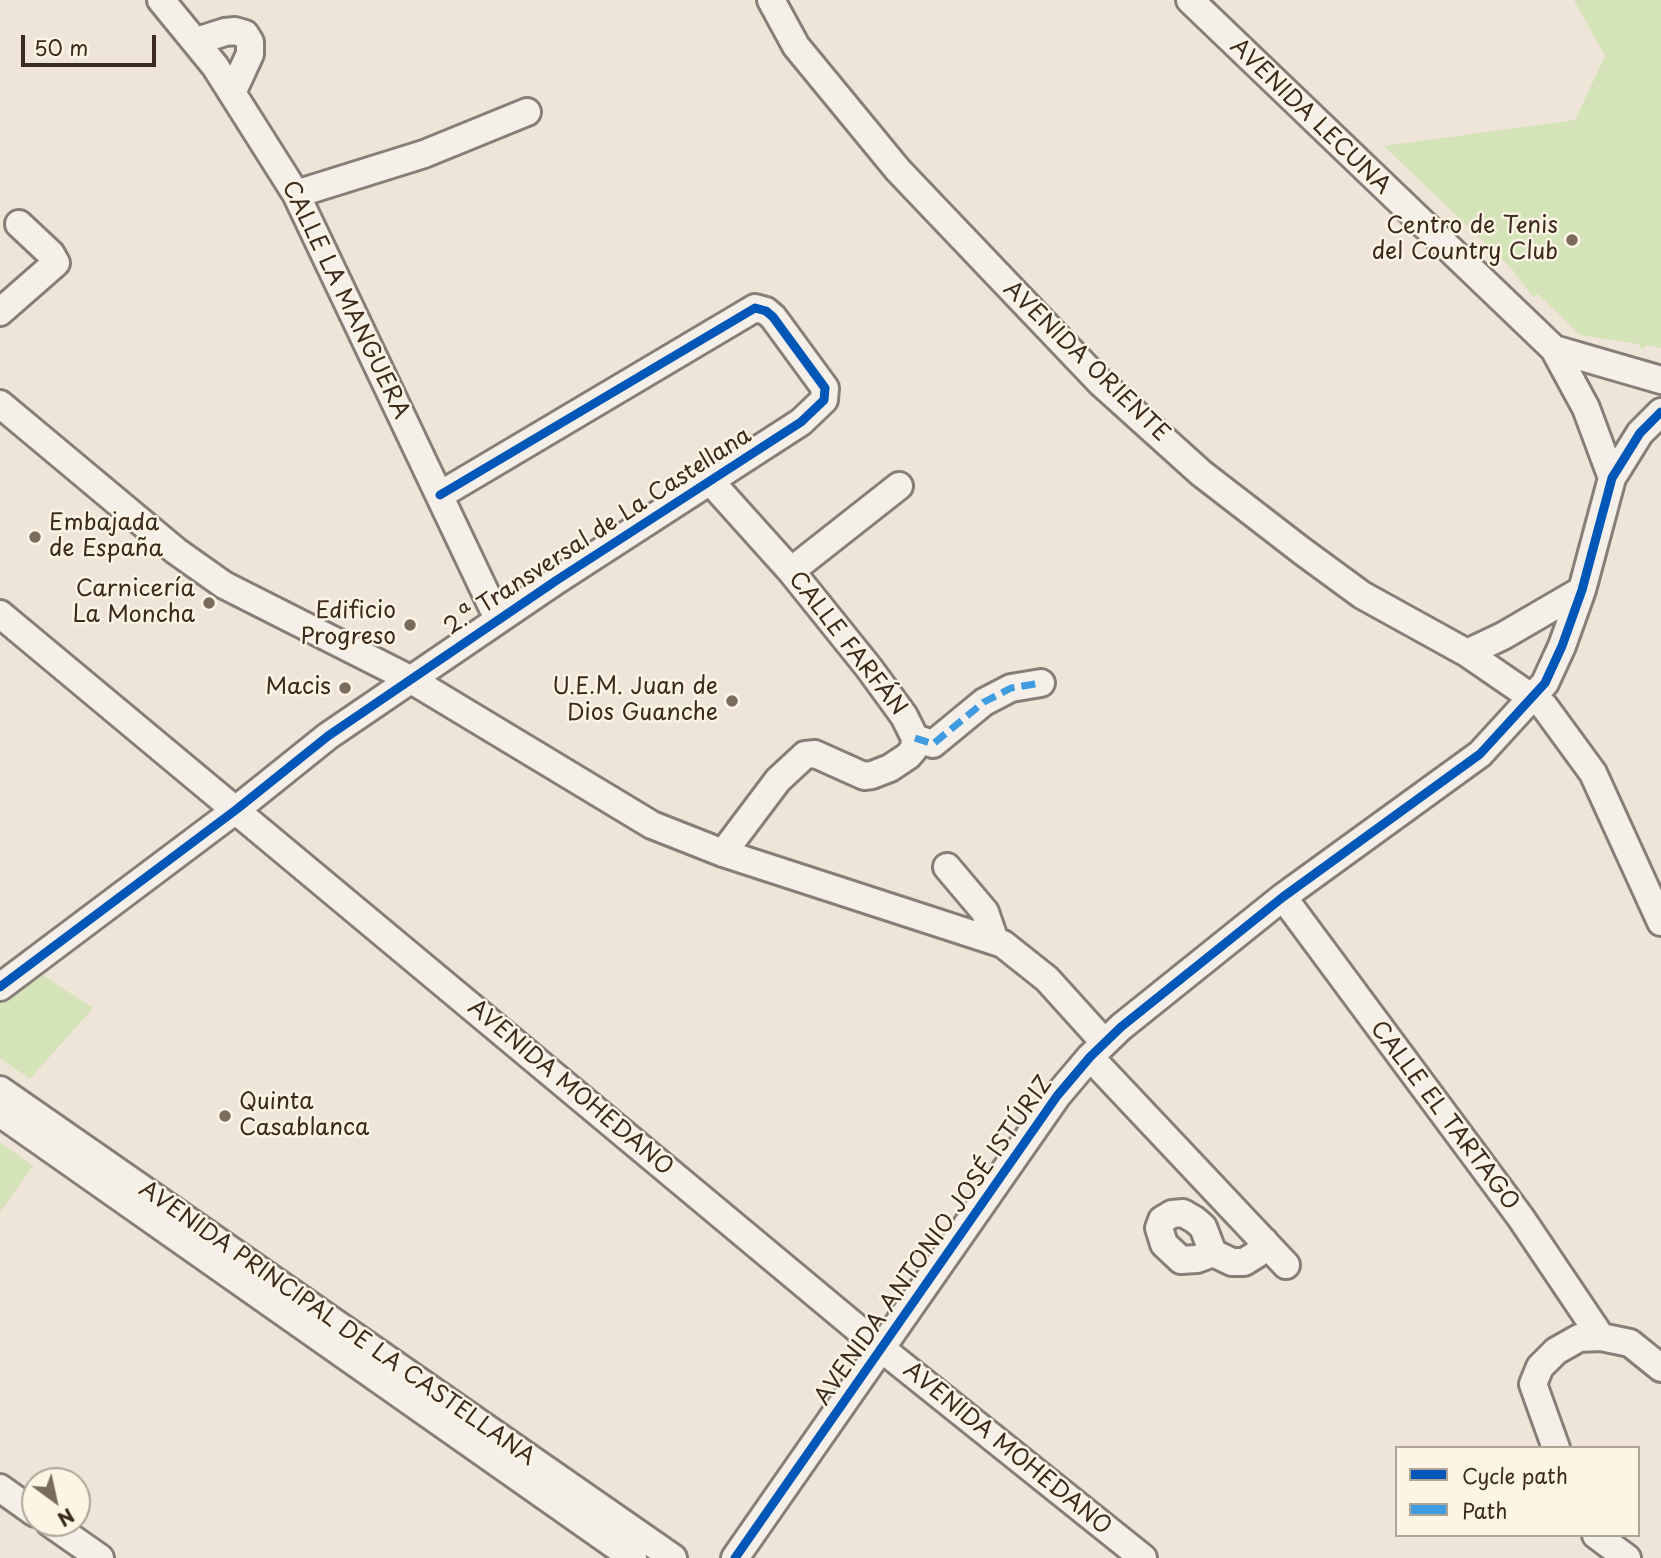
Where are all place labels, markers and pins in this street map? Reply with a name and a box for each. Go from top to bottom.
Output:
place label: Centro de Tenis del Country Club [1372,213,1558,267]
marker: Centro de Tenis del Country Club [1564,232,1580,248]
place label: Embajada de España [49,510,163,564]
marker: Embajada de España [27,529,43,545]
place label: Carnicería La Moncha [73,576,195,630]
marker: Carnicería La Moncha [201,595,217,611]
place label: Edificio Progreso [301,598,396,652]
marker: Edificio Progreso [402,617,418,633]
place label: Macis [266,674,331,702]
place label: U.E.M. Juan de Dios Guanche [552,674,718,728]
marker: Macis [337,680,353,696]
marker: U.E.M. Juan de Dios Guanche [724,693,740,709]
place label: Quinta Casablanca [239,1089,369,1143]
marker: Quinta Casablanca [217,1108,233,1124]

